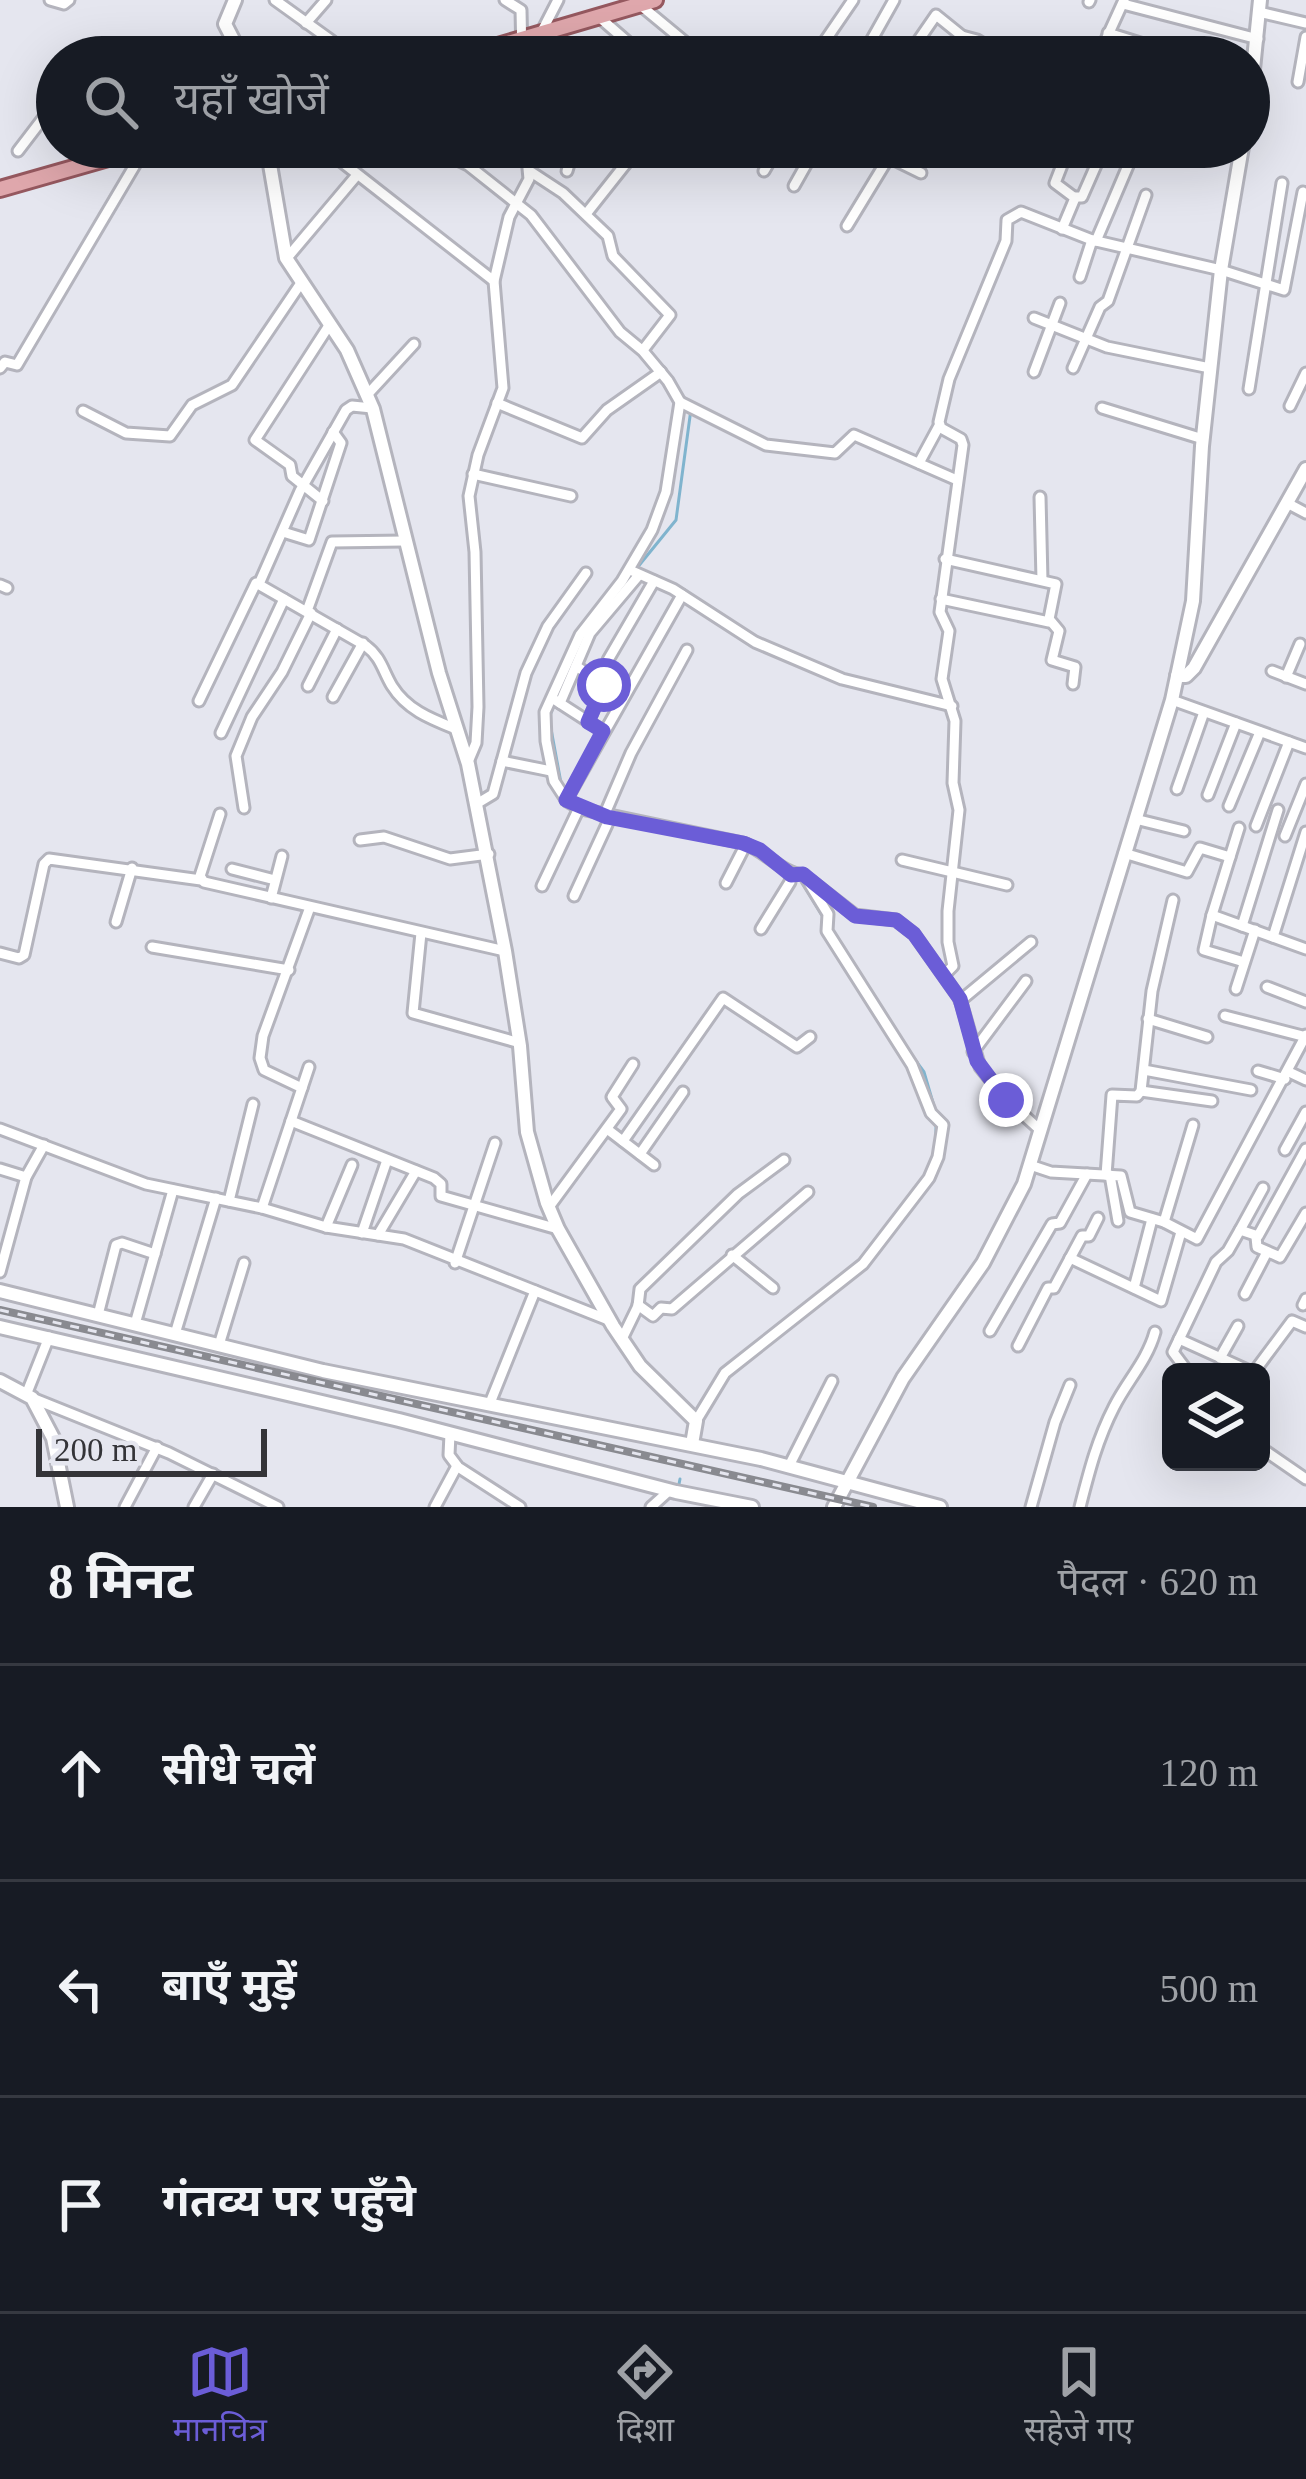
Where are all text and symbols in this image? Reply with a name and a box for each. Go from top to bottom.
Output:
search box [36,36,1270,168]
icon: search [78,69,144,135]
text: यहाँ खोजें [174,74,329,124]
route start [577,658,631,712]
route end [979,1073,1033,1127]
map controls [1162,1363,1270,1471]
button: layers [1162,1363,1270,1471]
scale bar [36,1423,267,1476]
text: 200 m [54,1432,137,1468]
text: 8 मिनट [48,1553,193,1609]
text: पैदल · 620 m [1058,1560,1258,1603]
icon: ahead [48,1740,114,1806]
text: सीधे चलें [162,1744,315,1794]
text: 120 m [1159,1751,1258,1794]
icon: left [48,1956,114,2022]
text: बाएँ मुड़ें [162,1960,297,2010]
text: 500 m [1159,1967,1258,2010]
icon: arrive [48,2172,114,2238]
text: गंतव्य पर पहुँचे [162,2176,416,2226]
tab: मानचित्र [173,2339,267,2454]
tab: दिशा [612,2339,678,2454]
tab: सहेजे गए [1024,2339,1133,2454]

